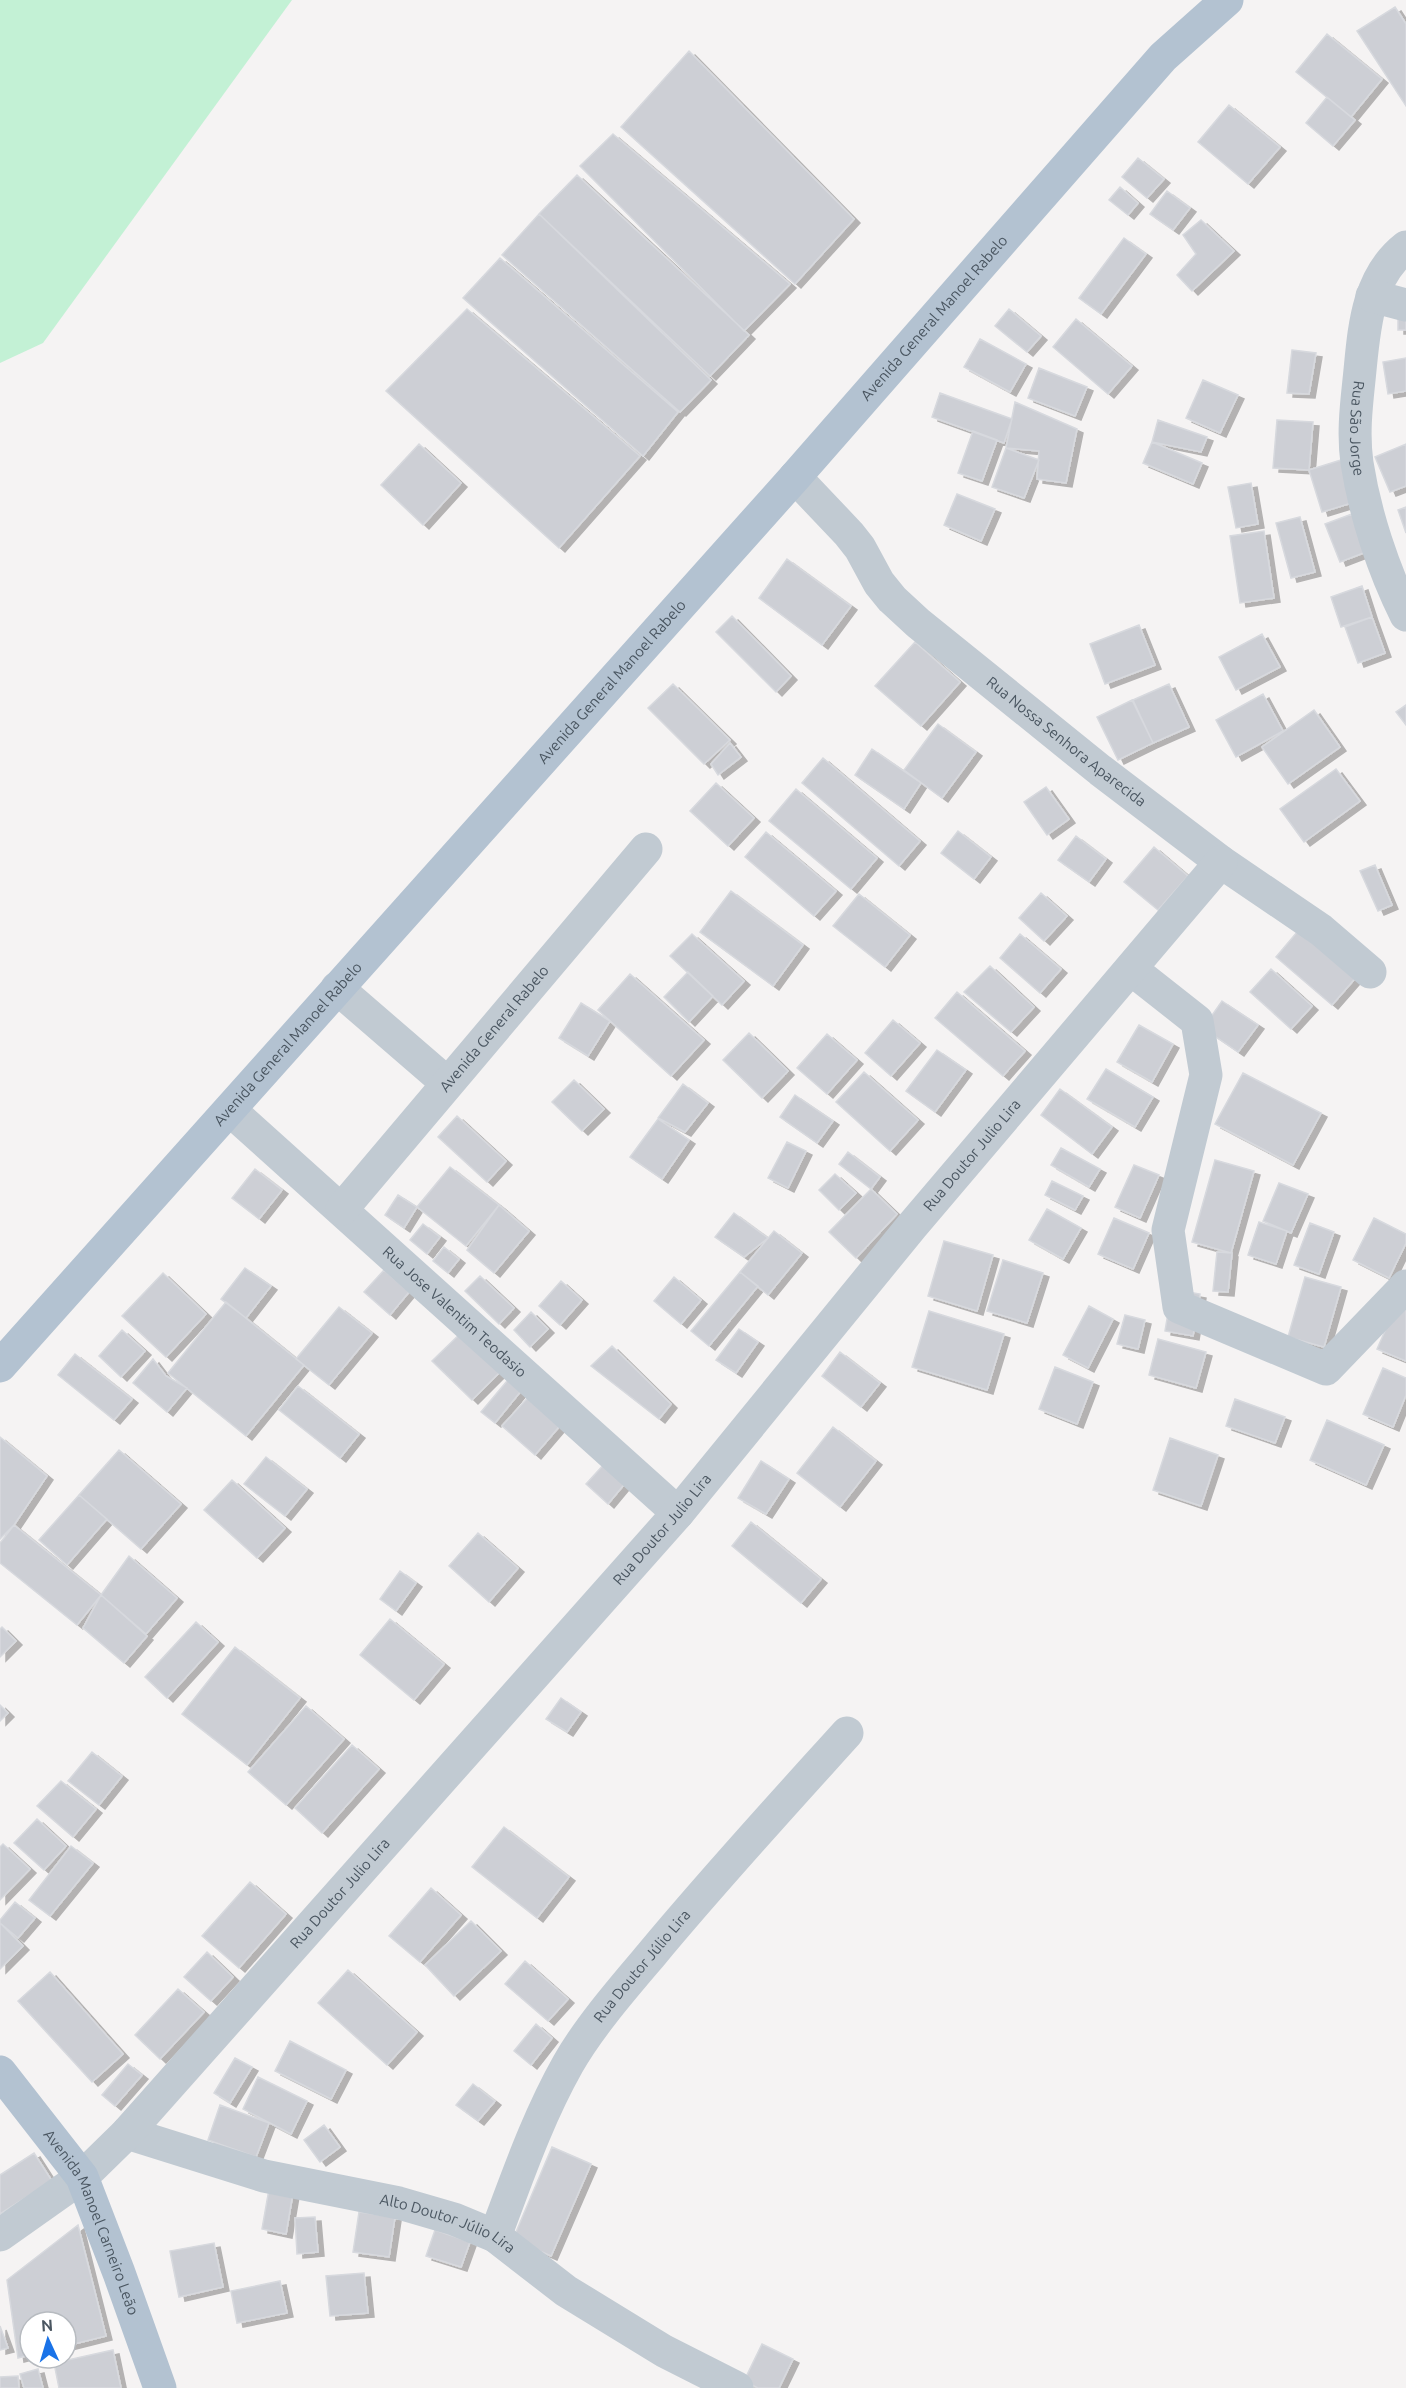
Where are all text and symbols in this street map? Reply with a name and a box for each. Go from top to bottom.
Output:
street label: Avenida General Manoel Rabelo [857,232,1011,404]
street label: Rua São Jorge [1347,380,1368,477]
street label: Avenida General Manoel Rabelo [534,596,689,767]
street label: Rua Nossa Senhora Aparecida [983,673,1150,810]
street label: Avenida General Manoel Rabelo [210,958,365,1129]
street label: Avenida General Rabelo [436,962,552,1095]
street label: Rua Doutor Julio Lira [920,1096,1024,1214]
street label: Rua Jose Valentim Teodasio [380,1243,530,1381]
street label: Rua Doutor Julio Lira [609,1470,714,1588]
street label: Rua Doutor Julio Lira [286,1835,393,1951]
street label: Rua Doutor Júlio Lira [590,1906,693,2026]
street label: Avenida Manoel Carneiro Leão [40,2126,142,2317]
street label: Alto Doutor Júlio Lira [379,2190,519,2256]
north arrow [18,2310,78,2370]
text: N [40,2316,54,2334]

